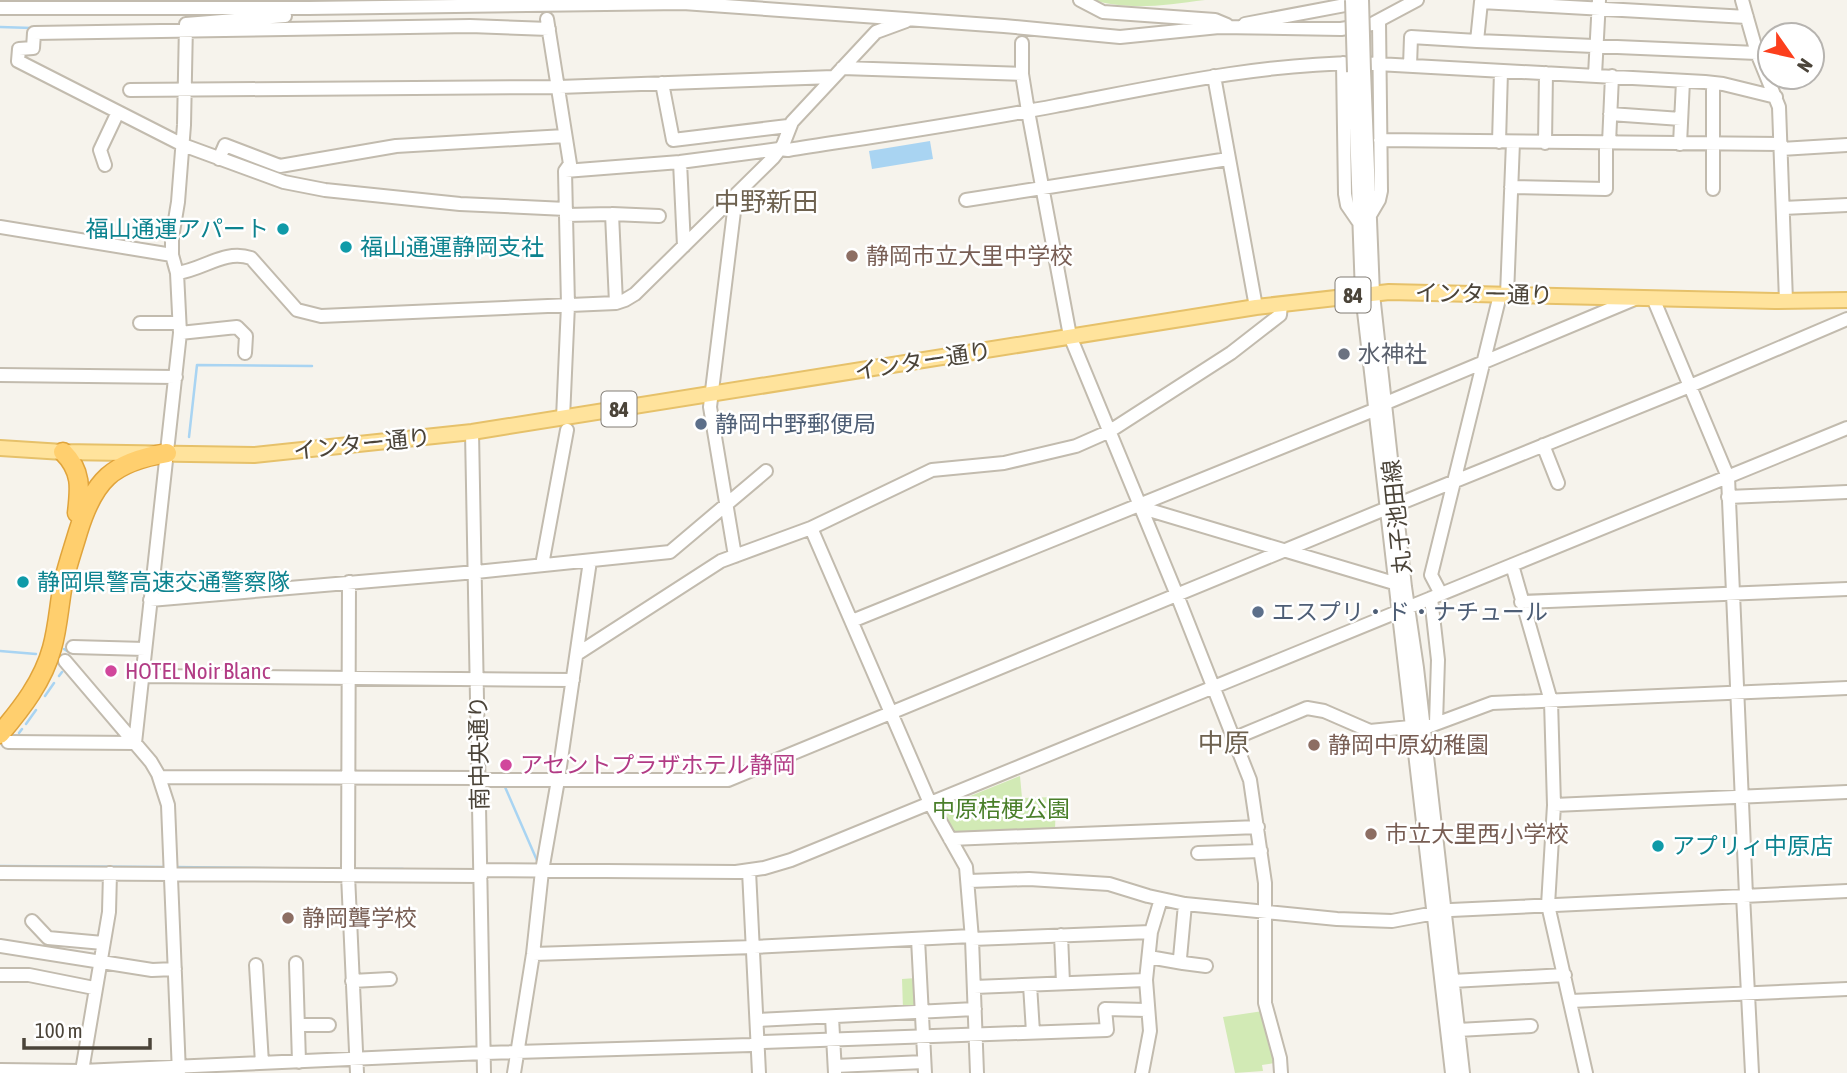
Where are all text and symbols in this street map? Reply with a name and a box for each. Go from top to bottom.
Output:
north arrow [1756,21,1826,91]
text: N [1793,55,1817,76]
district label: 中野新田 [714,187,818,217]
place label: 福山通運アパート [85,216,269,242]
marker: 福山通運アパート [275,221,291,237]
place label: 福山通運静岡支社 [360,234,544,260]
marker: 福山通運静岡支社 [338,239,354,255]
place label: 静岡市立大里中学校 [866,243,1073,269]
marker: 静岡市立大里中学校 [844,248,860,264]
road number: 84 [1336,278,1370,312]
street label: インター通り [1415,280,1553,308]
street label: インター通り [853,337,993,385]
place label: 水神社 [1358,341,1427,367]
marker: 水神社 [1336,346,1352,362]
road number: 84 [602,392,636,426]
place label: 静岡中野郵便局 [715,411,876,437]
marker: 静岡中野郵便局 [693,416,709,432]
street label: インター通り [292,424,432,464]
street label: 丸子池田線 [1378,458,1416,576]
place label: 静岡県警高速交通警察隊 [37,569,290,595]
marker: 静岡県警高速交通警察隊 [15,574,31,590]
place label: エスプリ・ド・ナチュール [1272,599,1548,625]
marker: エスプリ・ド・ナチュール [1250,604,1266,620]
place label: HOTEL Noir Blanc [125,658,271,684]
marker: HOTEL Noir Blanc [103,663,119,679]
street label: 南中央通り [465,695,493,811]
district label: 中原 [1198,728,1250,758]
place label: 静岡中原幼稚園 [1328,732,1489,758]
marker: 静岡中原幼稚園 [1306,737,1322,753]
place label: アセントプラザホテル静岡 [520,752,796,778]
marker: アセントプラザホテル静岡 [498,757,514,773]
park label: 中原桔梗公園 [932,796,1070,822]
place label: 市立大里西小学校 [1385,821,1569,847]
marker: 市立大里西小学校 [1363,826,1379,842]
place label: アプリィ中原店 [1672,833,1833,859]
marker: アプリィ中原店 [1650,838,1666,854]
place label: 静岡聾学校 [302,905,417,931]
marker: 静岡聾学校 [280,910,296,926]
scale bar [24,1006,150,1050]
text: 100 m [35,1018,83,1042]

